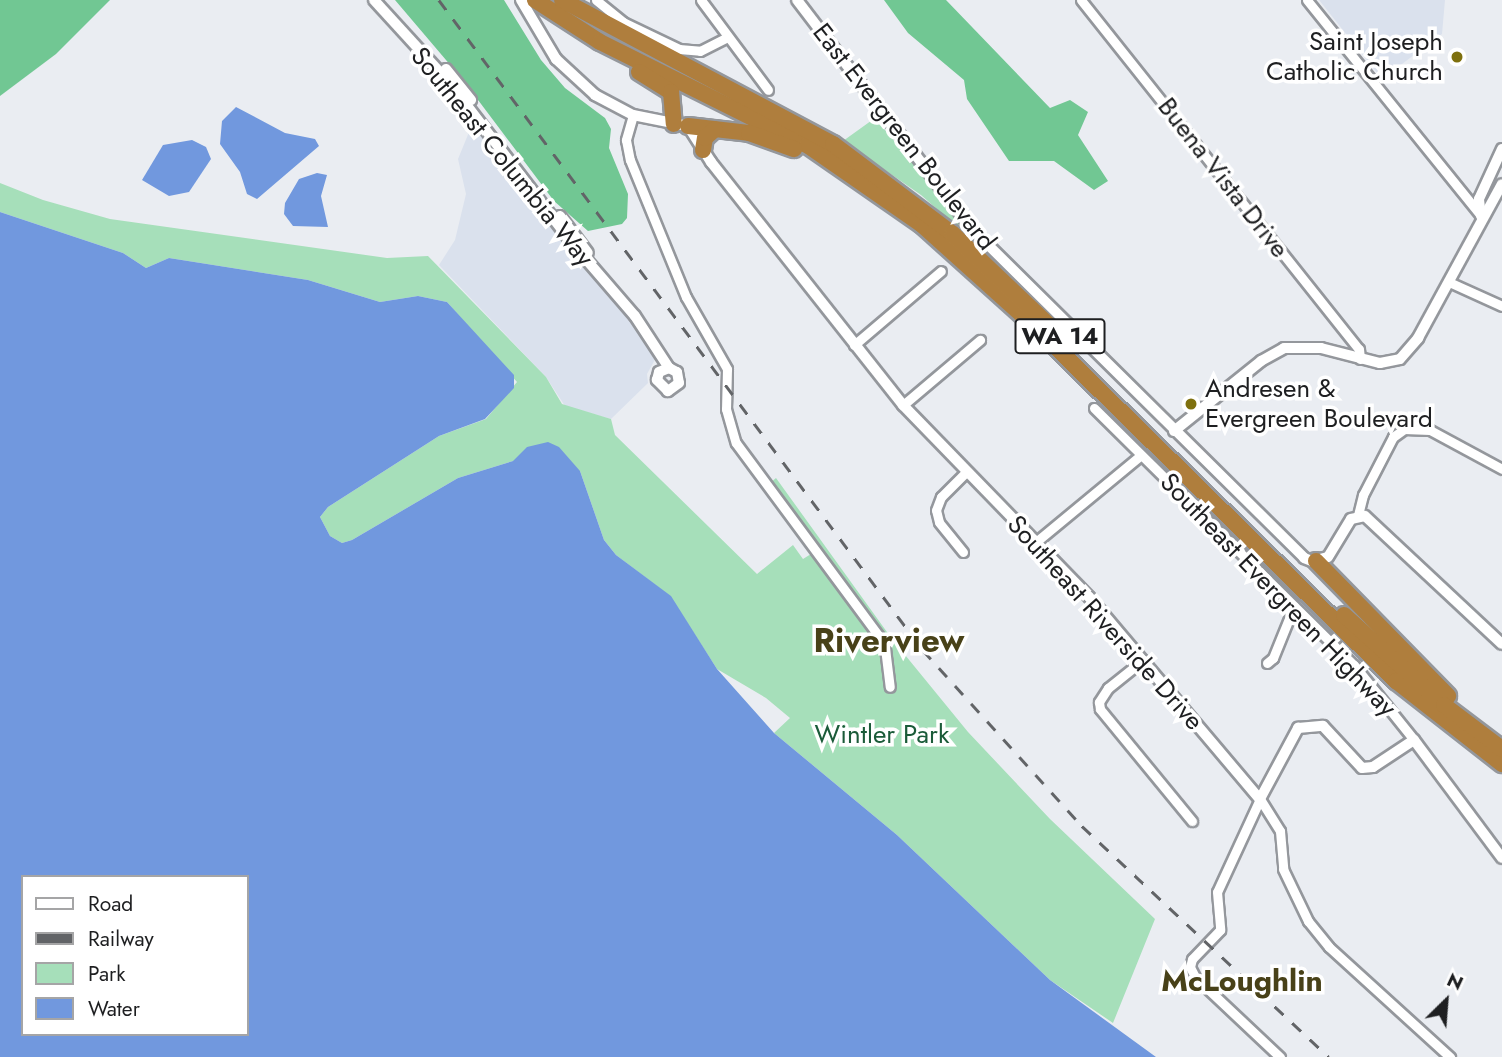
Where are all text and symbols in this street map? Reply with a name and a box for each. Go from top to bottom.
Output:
street label: East Evergreen Boulevard [806,17,1002,257]
place label: Saint Joseph Catholic Church [1266,26,1443,88]
street label: Southeast Columbia Way [404,41,600,273]
marker: Saint Joseph Catholic Church [1449,49,1465,65]
street label: Buena Vista Drive [1151,92,1295,264]
road number: WA 14 [1014,316,1106,356]
place label: Andresen & Evergreen Boulevard [1205,373,1433,434]
marker: Andresen & Evergreen Boulevard [1183,396,1199,412]
street label: Southeast Evergreen Highway [1153,467,1403,723]
street label: Southeast Riverside Drive [1000,509,1210,737]
district label: Riverview [814,621,964,661]
park label: Wintler Park [815,719,949,751]
legend [21,875,248,1036]
text: Road [88,889,133,919]
text: Railway [88,924,154,954]
text: Park [88,959,125,989]
district label: McLoughlin [1161,963,1323,999]
north arrow [1411,966,1481,1036]
text: N [1443,966,1468,997]
text: Water [88,994,140,1024]

